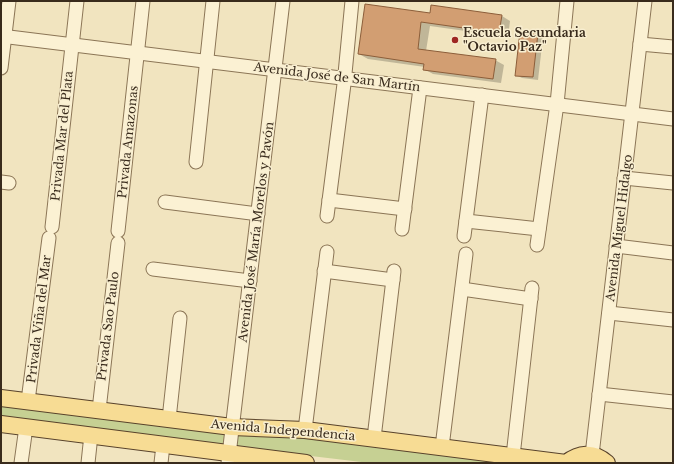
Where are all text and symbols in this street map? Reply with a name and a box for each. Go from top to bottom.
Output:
place label: Escuela Secundaria "Octavio Paz" [463,25,586,54]
marker: Escuela Secundaria "Octavio Paz" [450,35,460,45]
street label: Avenida José de San Martín [252,59,421,94]
street label: Privada Mar del Plata [47,70,76,202]
street label: Privada Amazonas [114,85,141,199]
street label: Avenida José María Morelos y Pavón [234,121,276,344]
street label: Avenida Miguel Hidalgo [602,153,635,303]
street label: Privada Viña del Mar [23,254,54,384]
street label: Privada Sao Paulo [93,270,122,382]
street label: Avenida Independencia [209,416,356,443]

